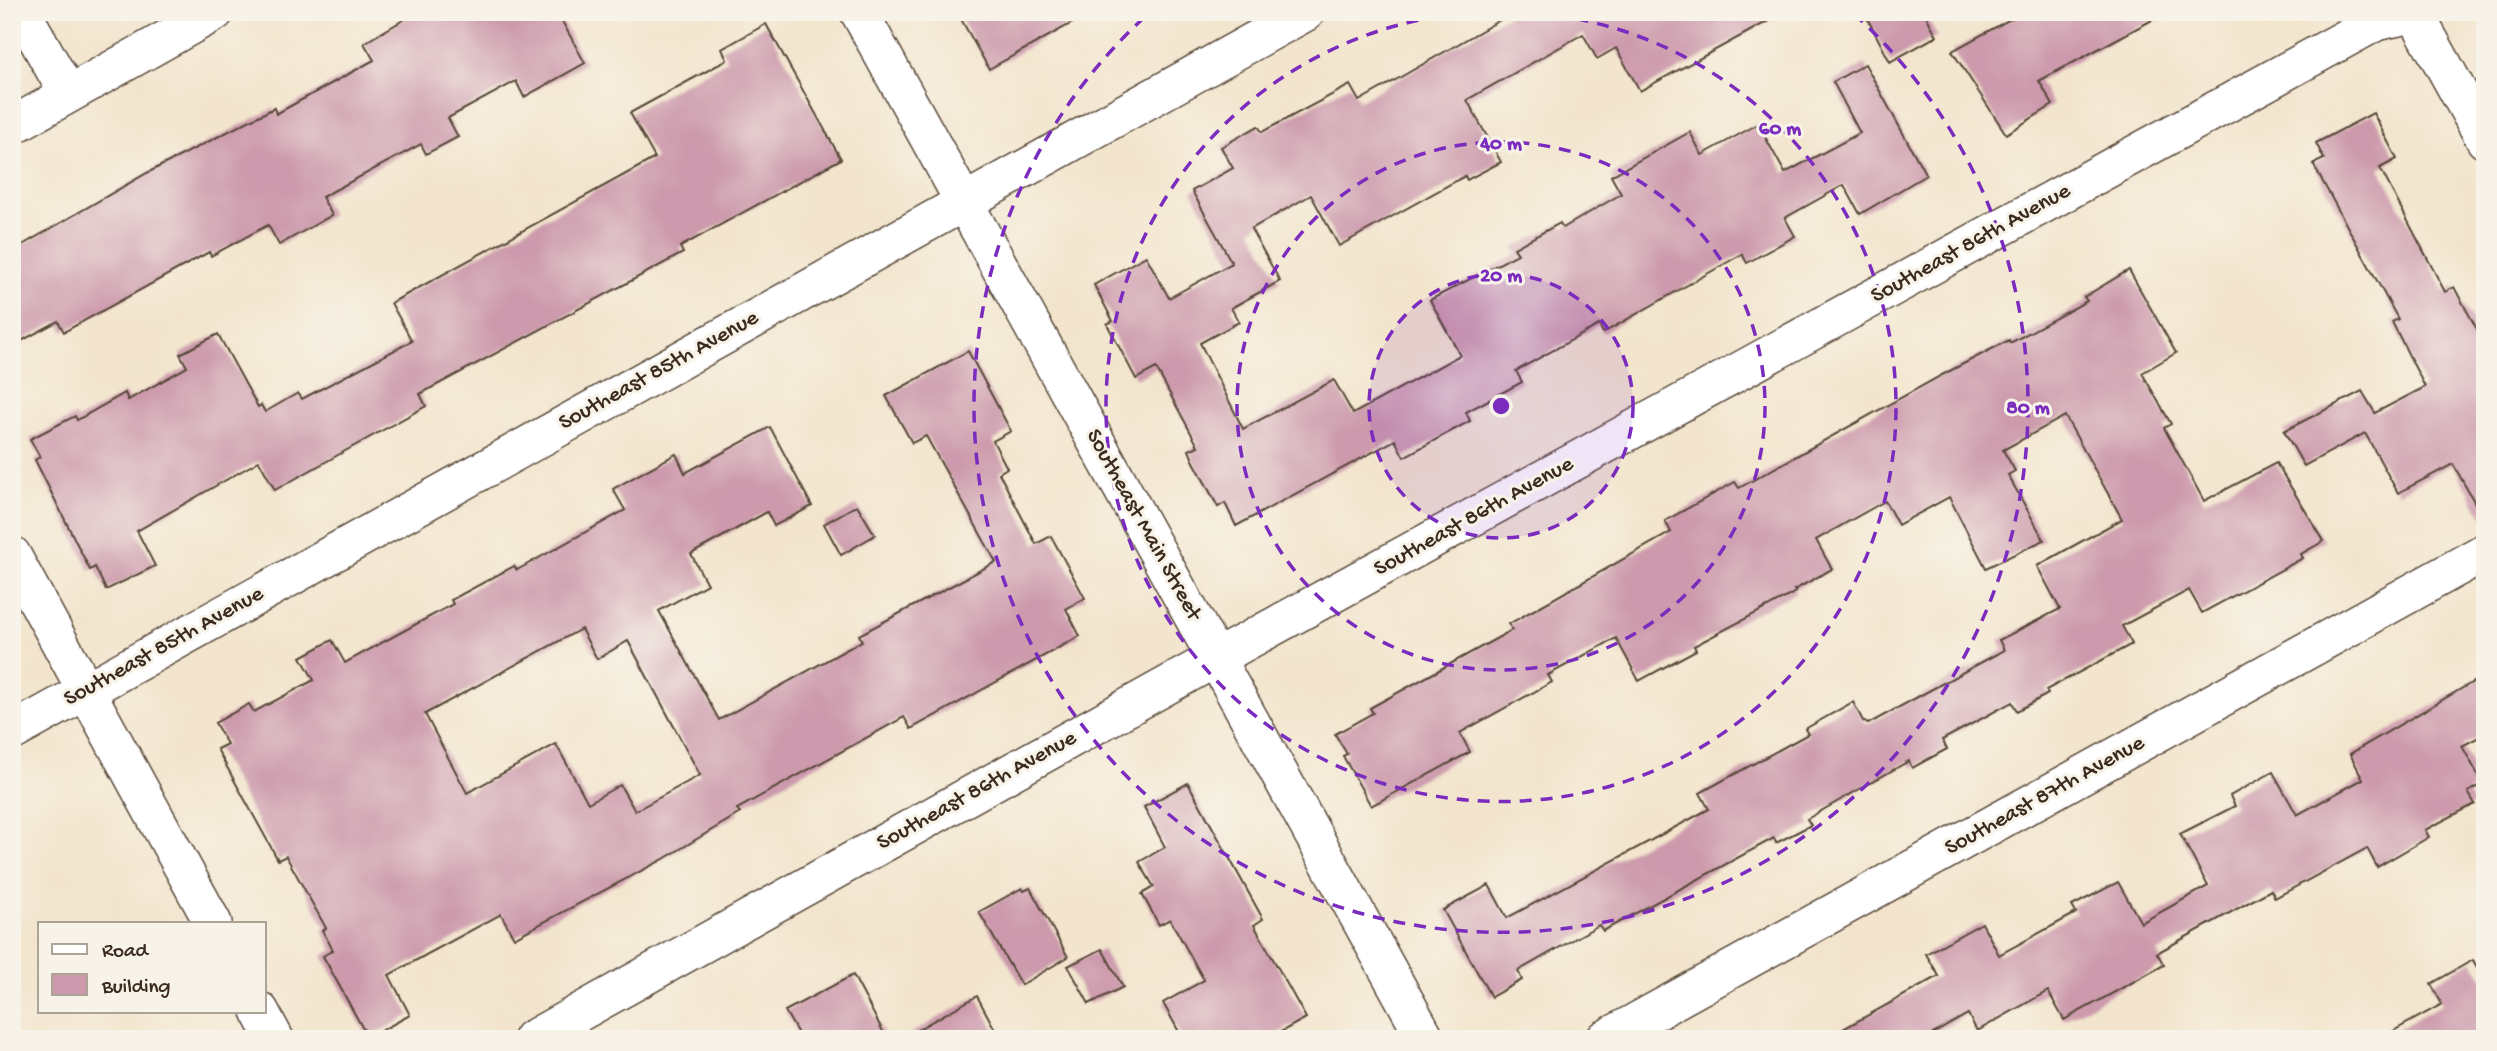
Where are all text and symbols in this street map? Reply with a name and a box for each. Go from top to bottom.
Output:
text: 60 m [1759,118,1801,143]
text: 40 m [1479,133,1522,158]
street label: Southeast 86th Avenue [1867,177,2076,310]
text: 20 m [1480,265,1522,290]
street label: Southeast 85th Avenue [554,304,765,437]
centre of rings [1489,394,1513,418]
text: 80 m [2006,397,2050,422]
street label: Southeast Main Street [1079,425,1208,627]
street label: Southeast 86th Avenue [1370,450,1579,583]
street label: Southeast 85th Avenue [59,580,270,713]
street label: Southeast 86th Avenue [873,724,1082,857]
street label: Southeast 87th Avenue [1940,729,2150,862]
legend [38,922,266,1012]
text: Road [102,940,150,965]
text: Building [101,976,171,1001]

